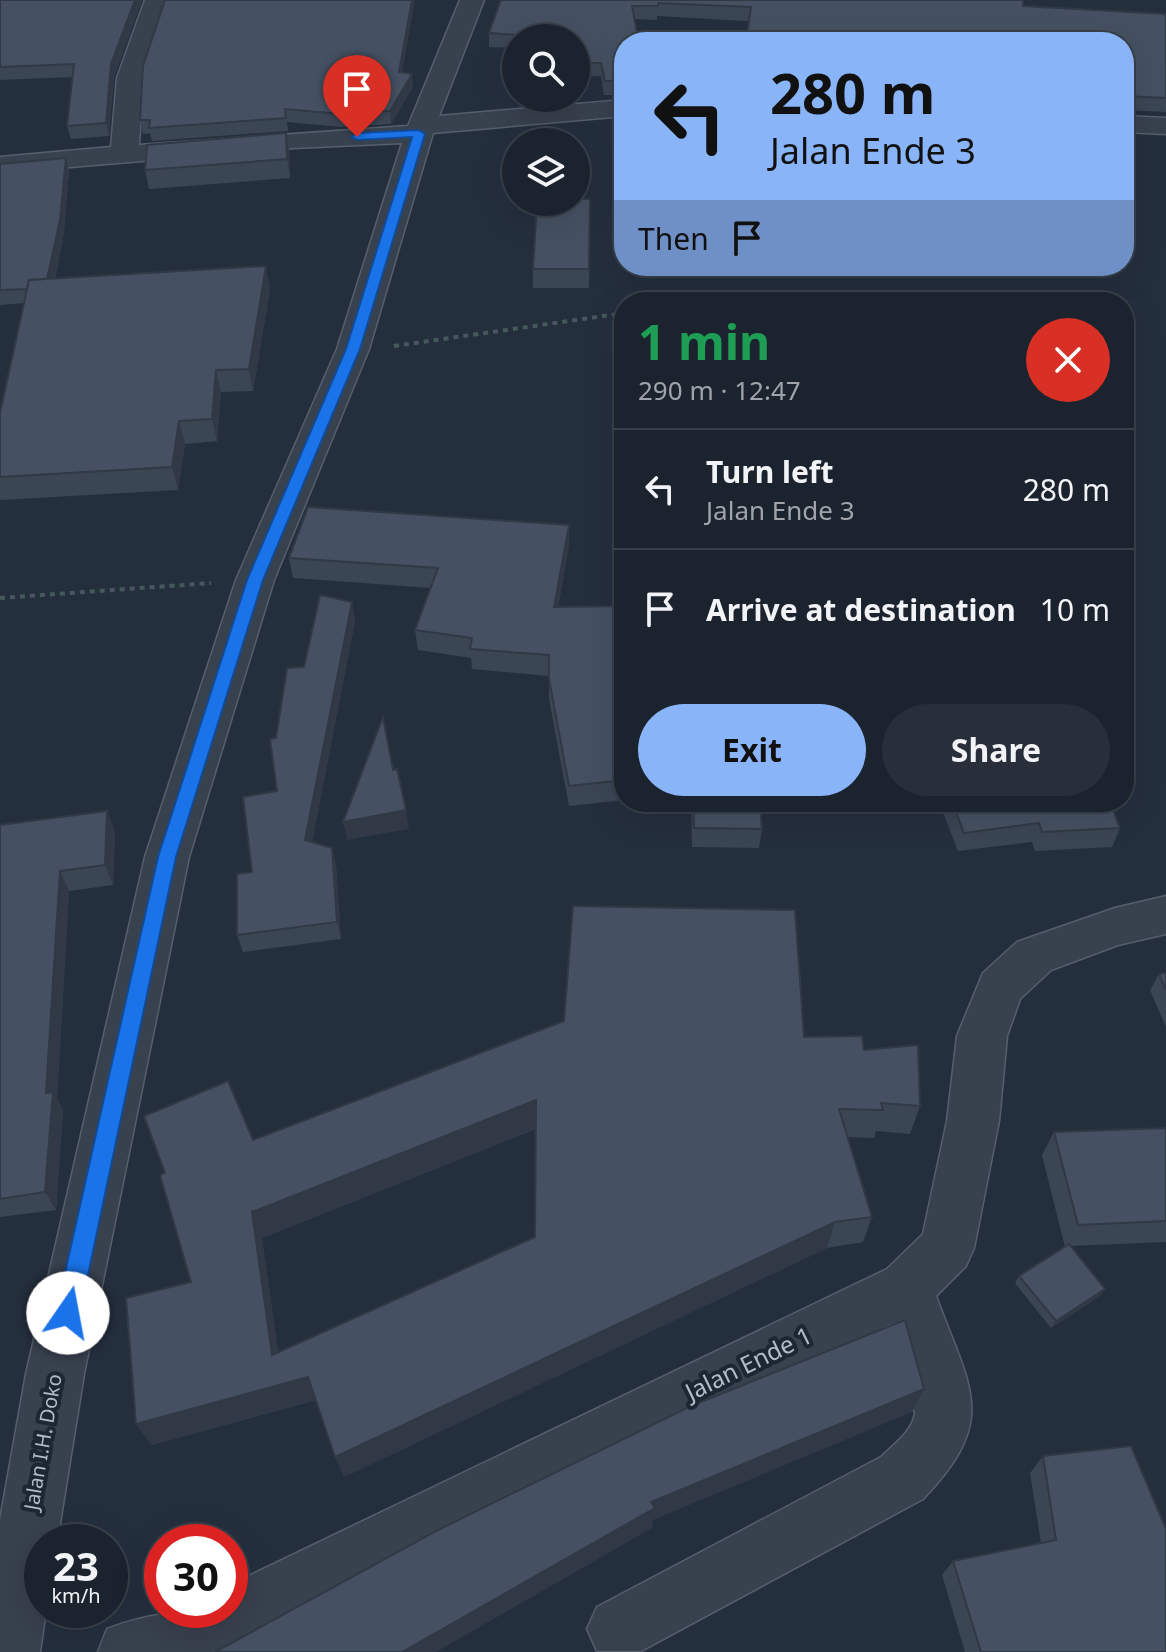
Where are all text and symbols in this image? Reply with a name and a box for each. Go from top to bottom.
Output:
map controls [502,24,590,216]
button: search [502,24,590,112]
text: 280 m [770,54,935,130]
pin [323,55,391,137]
icon: left [638,64,742,168]
icon: arrive [335,67,379,111]
text: Jalan Ende 3 [770,126,976,175]
button: layers [502,128,590,216]
icon: arrive [725,216,769,260]
text: Then [638,218,709,259]
text: 1 min [638,309,770,374]
button: close [1026,318,1110,402]
text: 290 m · 12:47 [638,372,801,408]
text: Turn left [706,451,834,492]
icon: left [638,467,682,511]
text: 280 m [1023,469,1110,510]
text: Jalan Ende 3 [706,492,855,528]
icon: arrive [638,587,682,631]
text: Arrive at destination [706,589,1016,630]
text: 10 m [1040,589,1110,630]
button: Exit [638,704,866,796]
button: Share [882,704,1110,796]
position arrow [26,1271,110,1355]
street label: Jalan Ende 1 [678,1318,817,1408]
street label: Jalan I.H. Doko [17,1372,68,1514]
speed limit sign: 30 [144,1524,248,1628]
text: 23 [53,1538,99,1593]
text: km/h [51,1582,101,1609]

